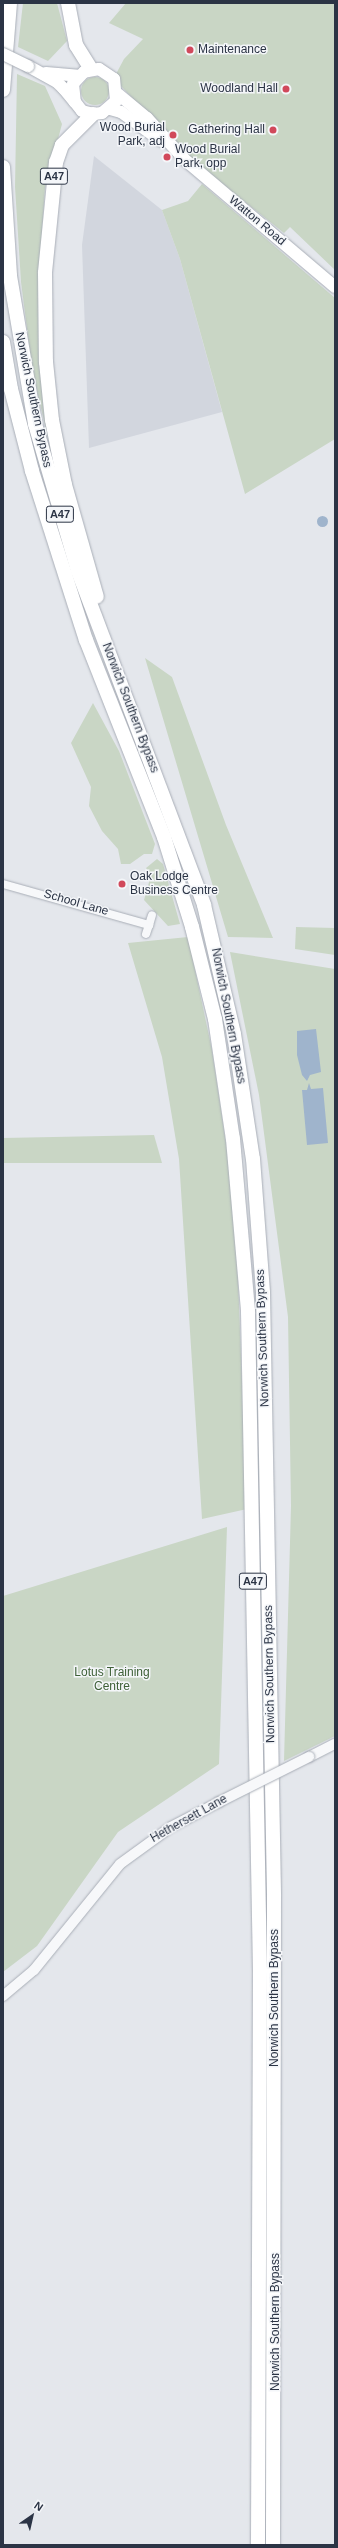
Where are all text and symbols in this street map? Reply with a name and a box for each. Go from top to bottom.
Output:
place label: Maintenance [198,43,267,57]
marker: Maintenance [185,45,195,55]
place label: Woodland Hall [200,82,278,96]
marker: Woodland Hall [281,84,291,94]
place label: Wood Burial Park, adj [100,121,165,149]
place label: Gathering Hall [188,123,265,137]
marker: Gathering Hall [268,125,278,135]
marker: Wood Burial Park, adj [168,130,178,140]
place label: Wood Burial Park, opp [175,143,240,171]
marker: Wood Burial Park, opp [162,152,172,162]
road number: A47 [39,167,69,185]
street label: Watton Road [226,193,288,249]
street label: Norwich Southern Bypass [12,331,54,469]
road number: A47 [45,505,75,523]
street label: Norwich Southern Bypass [99,641,161,775]
place label: Oak Lodge Business Centre [130,870,218,898]
marker: Oak Lodge Business Centre [117,879,127,889]
street label: School Lane [42,887,110,919]
street label: Norwich Southern Bypass [208,947,248,1085]
street label: Norwich Southern Bypass [253,1269,273,1407]
road number: A47 [238,1572,268,1590]
street label: Norwich Southern Bypass [262,1605,278,1743]
park label: Lotus Training Centre [74,1666,150,1694]
street label: Hethersett Lane [148,1792,230,1846]
street label: Norwich Southern Bypass [268,1929,282,2067]
street label: Norwich Southern Bypass [269,2253,283,2391]
north arrow [12,2496,52,2536]
text: N [32,2499,45,2513]

